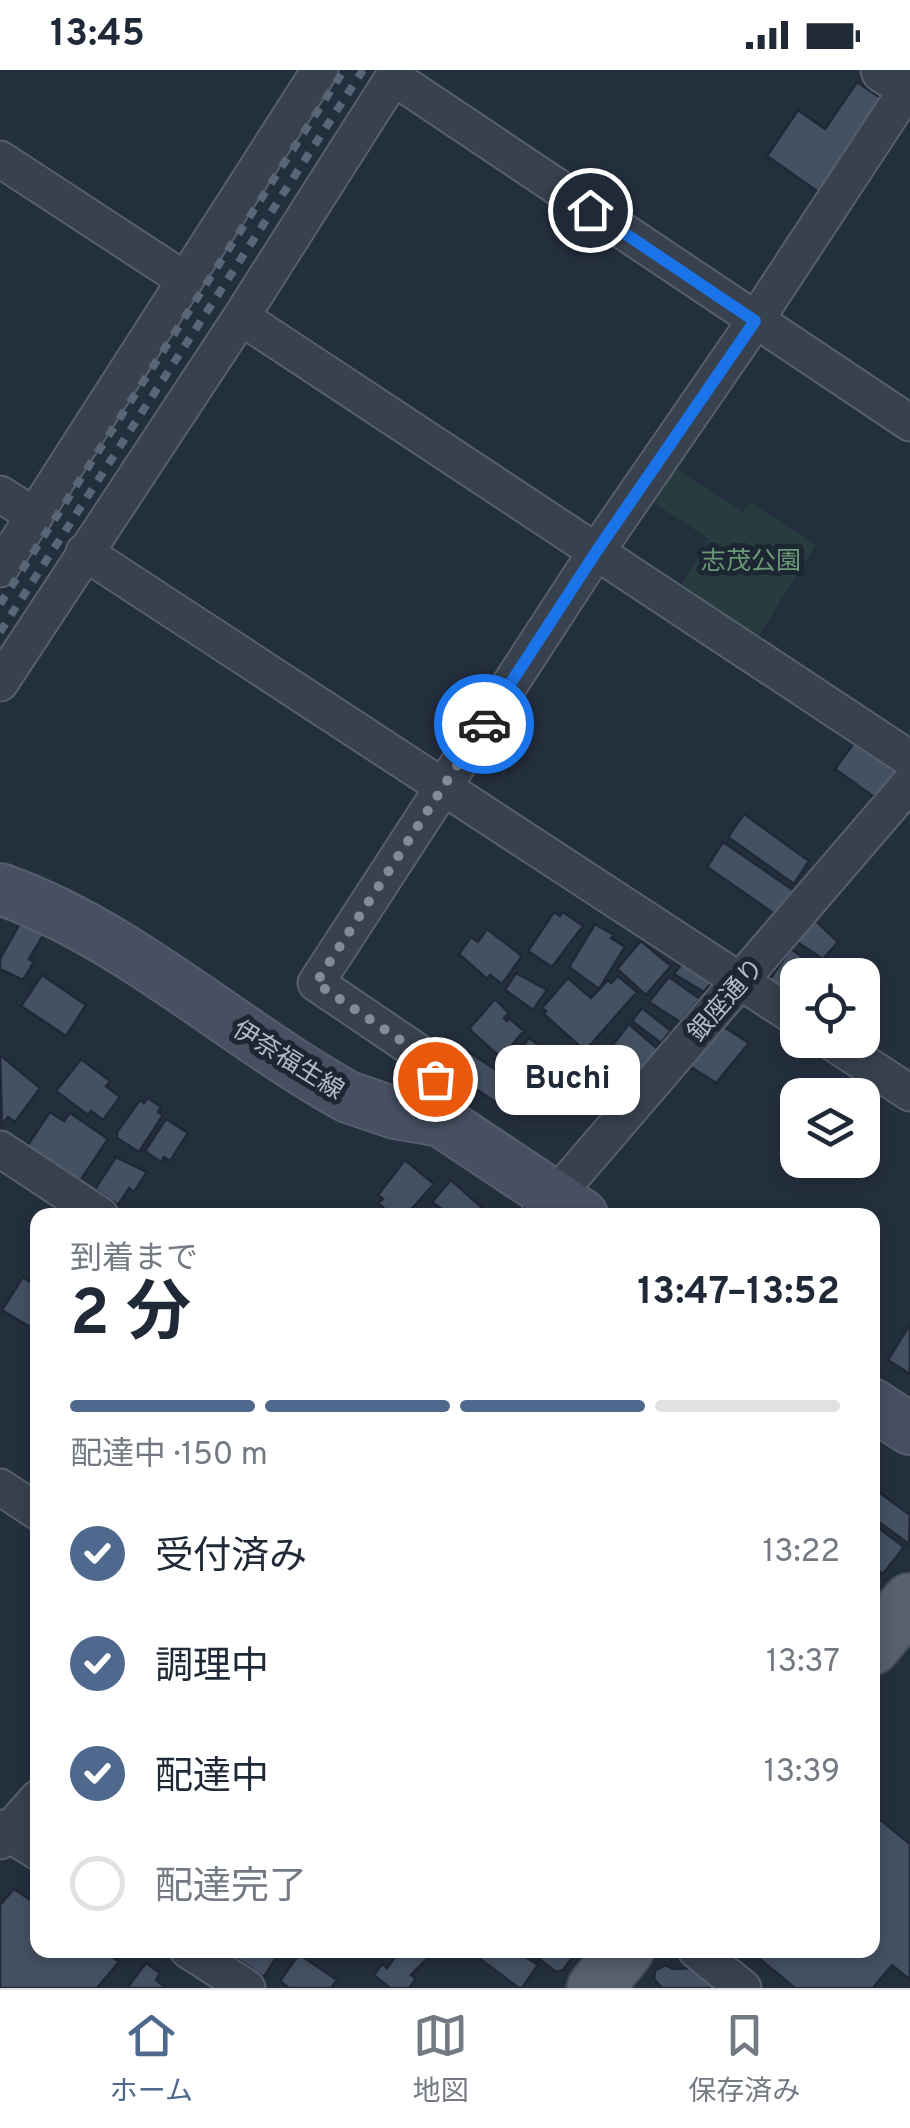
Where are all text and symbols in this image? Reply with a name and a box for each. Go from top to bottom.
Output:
text: 13:45 [50,11,145,60]
pin [548,168,633,253]
icon: home [563,183,618,238]
park label: 志茂公園 [701,547,801,579]
courier [434,674,534,774]
icon: car [457,697,512,752]
street label: 銀座通り [682,953,772,1049]
map controls [780,958,880,1178]
button: locate [780,958,880,1058]
street label: 伊奈福生線 [226,1015,349,1108]
pin [393,1037,478,1122]
callout: Buchi [495,1044,640,1114]
icon: bag [408,1052,463,1107]
text: Buchi [524,1060,611,1100]
button: layers [780,1078,880,1178]
text: 到着まで [70,1240,198,1280]
text: 13:47–13:52 [637,1269,840,1318]
text: 2 分 [70,1276,191,1358]
text: 配達中 · 150 m [70,1436,268,1476]
icon: check [70,1526,125,1581]
text: 13:22 [762,1533,840,1573]
text: 受付済み [155,1534,307,1583]
icon: check [70,1636,125,1691]
text: 13:37 [766,1643,840,1683]
text: 調理中 [155,1644,269,1693]
icon: check [70,1746,125,1801]
text: 13:39 [764,1753,840,1793]
text: 配達中 [155,1754,269,1803]
text: 配達完了 [155,1864,307,1913]
tab: ホーム [110,2008,193,2111]
tab: 地図 [413,2008,469,2111]
tab: 保存済み [688,2008,800,2111]

